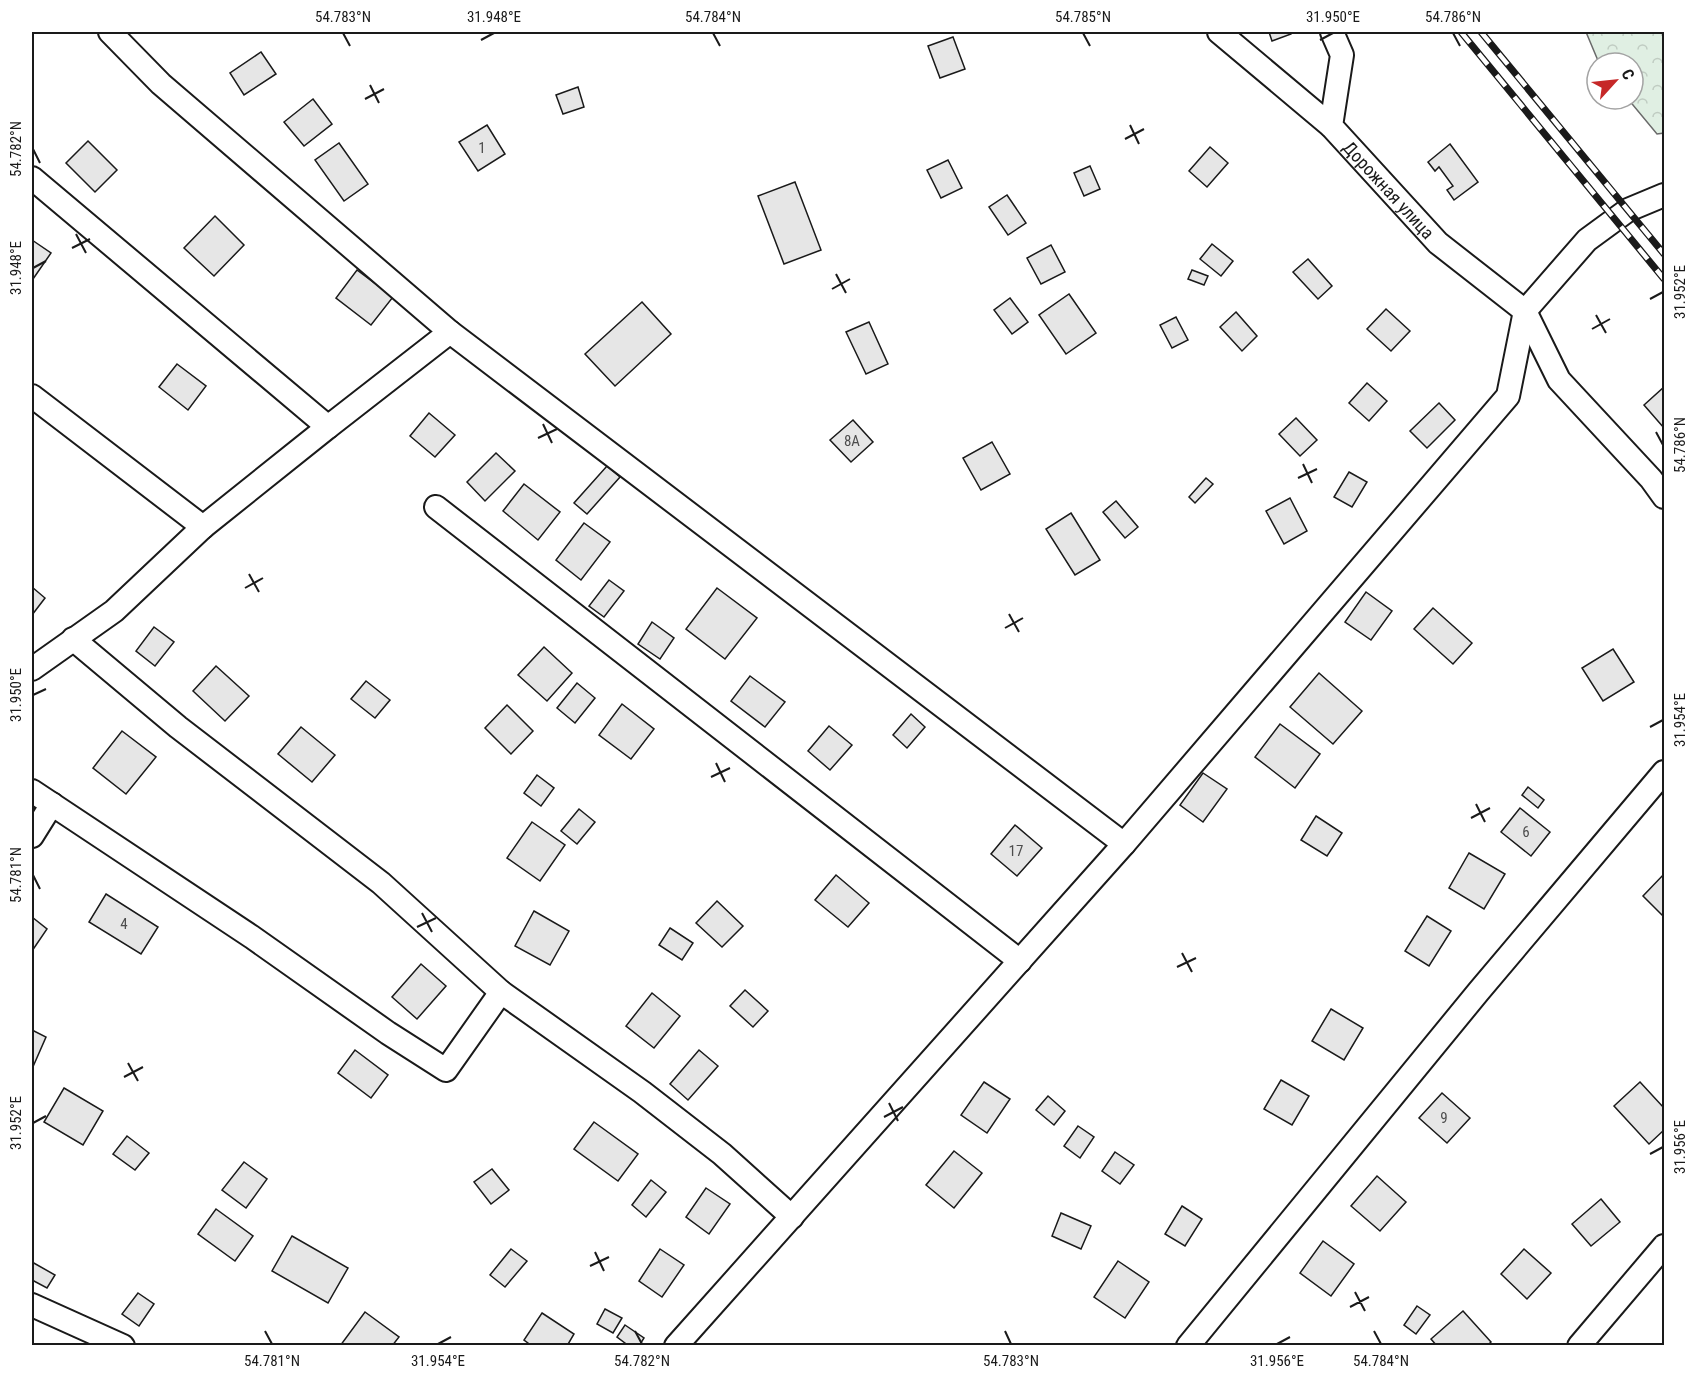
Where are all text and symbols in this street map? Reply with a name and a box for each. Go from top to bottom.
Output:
text: 54.783°N [315,8,371,26]
text: 31.948°E [467,8,521,26]
text: 54.784°N [685,8,741,26]
text: 54.785°N [1055,8,1111,26]
text: 31.950°E [1306,8,1360,26]
text: 54.786°N [1425,8,1481,26]
north arrow [1585,51,1645,111]
text: С [1617,66,1638,83]
text: 54.782°N [7,121,25,177]
street label: Дорожная улица [1339,136,1439,243]
house number: 1 [478,139,486,157]
text: 31.948°E [7,241,25,295]
text: 31.952°E [1671,265,1689,319]
text: 54.786°N [1671,417,1689,473]
house number: 8А [844,432,860,450]
text: 31.950°E [7,668,25,722]
text: 31.954°E [1671,693,1689,747]
house number: 6 [1522,823,1530,841]
house number: 17 [1009,842,1023,860]
text: 54.781°N [7,847,25,903]
house number: 4 [120,915,128,933]
text: 31.952°E [7,1096,25,1150]
house number: 9 [1440,1109,1448,1127]
text: 31.956°E [1671,1120,1689,1174]
text: 54.781°N [244,1352,300,1370]
text: 31.954°E [411,1352,465,1370]
text: 54.782°N [614,1352,670,1370]
text: 54.783°N [983,1352,1039,1370]
text: 31.956°E [1250,1352,1304,1370]
text: 54.784°N [1353,1352,1409,1370]

